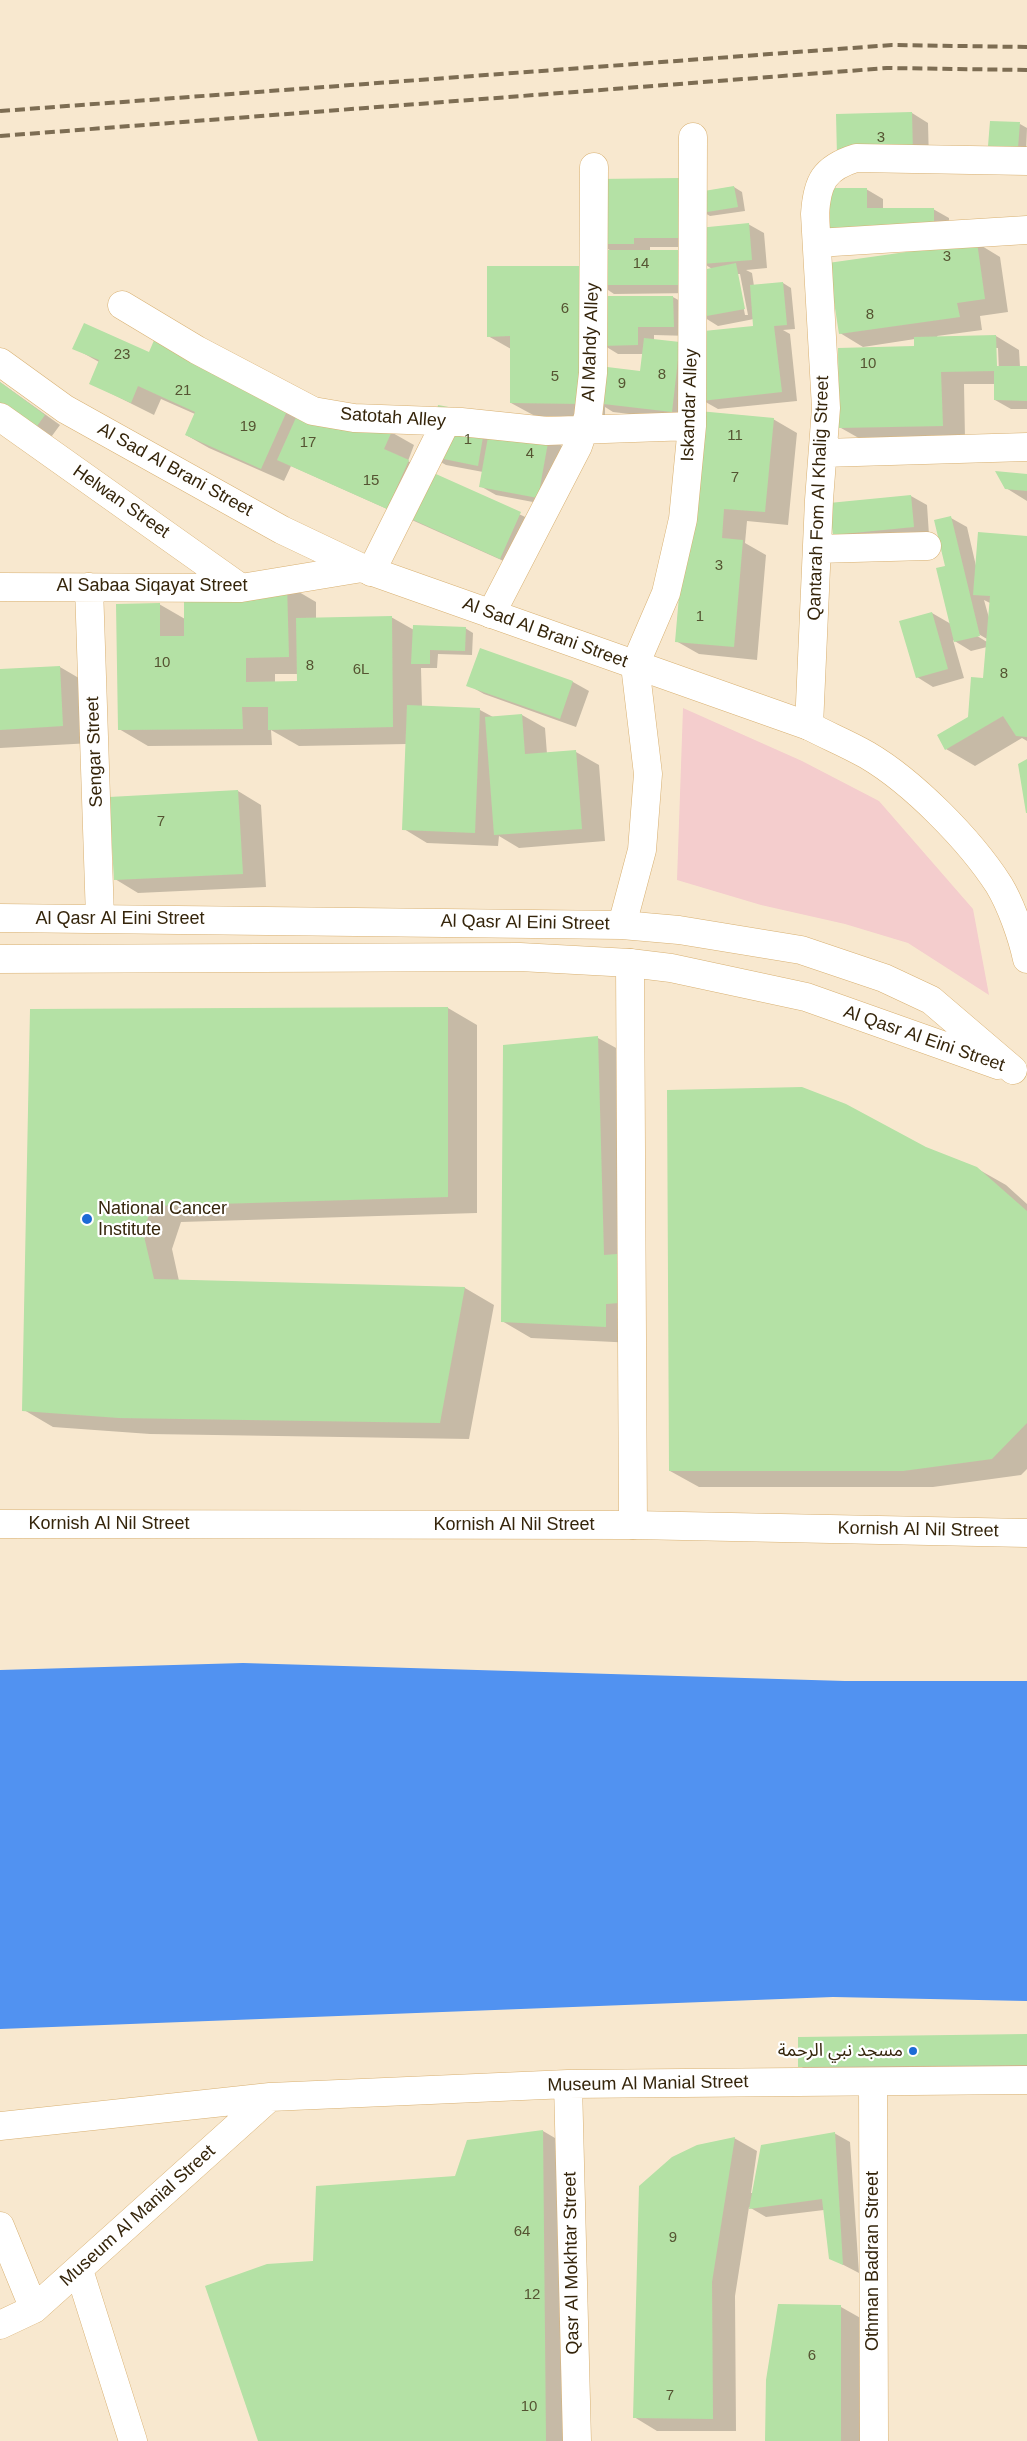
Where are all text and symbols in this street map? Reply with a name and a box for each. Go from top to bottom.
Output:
house number: 3 [877,129,885,147]
house number: 3 [943,248,951,266]
house number: 14 [633,255,649,273]
street label: Al Mahdy Alley [578,282,604,402]
house number: 6 [561,300,569,318]
house number: 8 [866,306,874,324]
house number: 23 [114,346,130,364]
street label: Iskandar Alley [677,348,703,462]
house number: 10 [860,355,876,373]
house number: 8 [658,366,666,384]
house number: 5 [551,368,559,386]
house number: 9 [618,375,626,393]
street label: Qantarah Fom Al Khalig Street [804,375,834,621]
house number: 21 [175,382,191,400]
street label: Satotah Alley [339,404,447,432]
street label: Al Sad Al Brani Street [94,418,256,522]
house number: 19 [240,418,256,436]
house number: 11 [727,427,743,445]
house number: 1 [464,431,472,449]
house number: 17 [300,434,316,452]
house number: 4 [526,445,534,463]
street label: Helwan Street [69,461,173,543]
house number: 7 [731,469,739,487]
house number: 15 [363,472,379,490]
house number: 3 [715,557,723,575]
street label: Al Sabaa Siqayat Street [56,575,248,597]
street label: Al Sad Al Brani Street [460,593,630,673]
house number: 1 [696,608,704,626]
house number: 10 [154,654,170,672]
house number: 8 [306,657,314,675]
house number: 6L [353,661,369,679]
house number: 8 [1000,665,1008,683]
street label: Sengar Street [82,696,108,808]
house number: 7 [157,813,165,831]
street label: Al Qasr Al Eini Street [35,908,205,930]
street label: Al Qasr Al Eini Street [440,911,610,935]
street label: Al Qasr Al Eini Street [841,1001,1007,1077]
place label: National Cancer Institute [98,1198,227,1240]
marker: National Cancer Institute [80,1212,94,1226]
street label: Kornish Al Nil Street [28,1513,190,1535]
street label: Kornish Al Nil Street [433,1514,595,1536]
street label: Kornish Al Nil Street [837,1518,999,1542]
place label: مسجد نبي الرحمة [778,2040,903,2062]
marker: مسجد نبي الرحمة [907,2045,919,2057]
street label: Museum Al Manial Street [547,2071,749,2097]
street label: Museum Al Manial Street [56,2141,220,2291]
street label: Qasr Al Mokhtar Street [560,2171,584,2355]
street label: Othman Badran Street [862,2171,884,2351]
house number: 64 [514,2223,530,2241]
house number: 9 [669,2229,677,2247]
house number: 12 [524,2286,540,2304]
house number: 6 [808,2347,816,2365]
house number: 7 [666,2387,674,2405]
house number: 10 [521,2398,537,2416]

